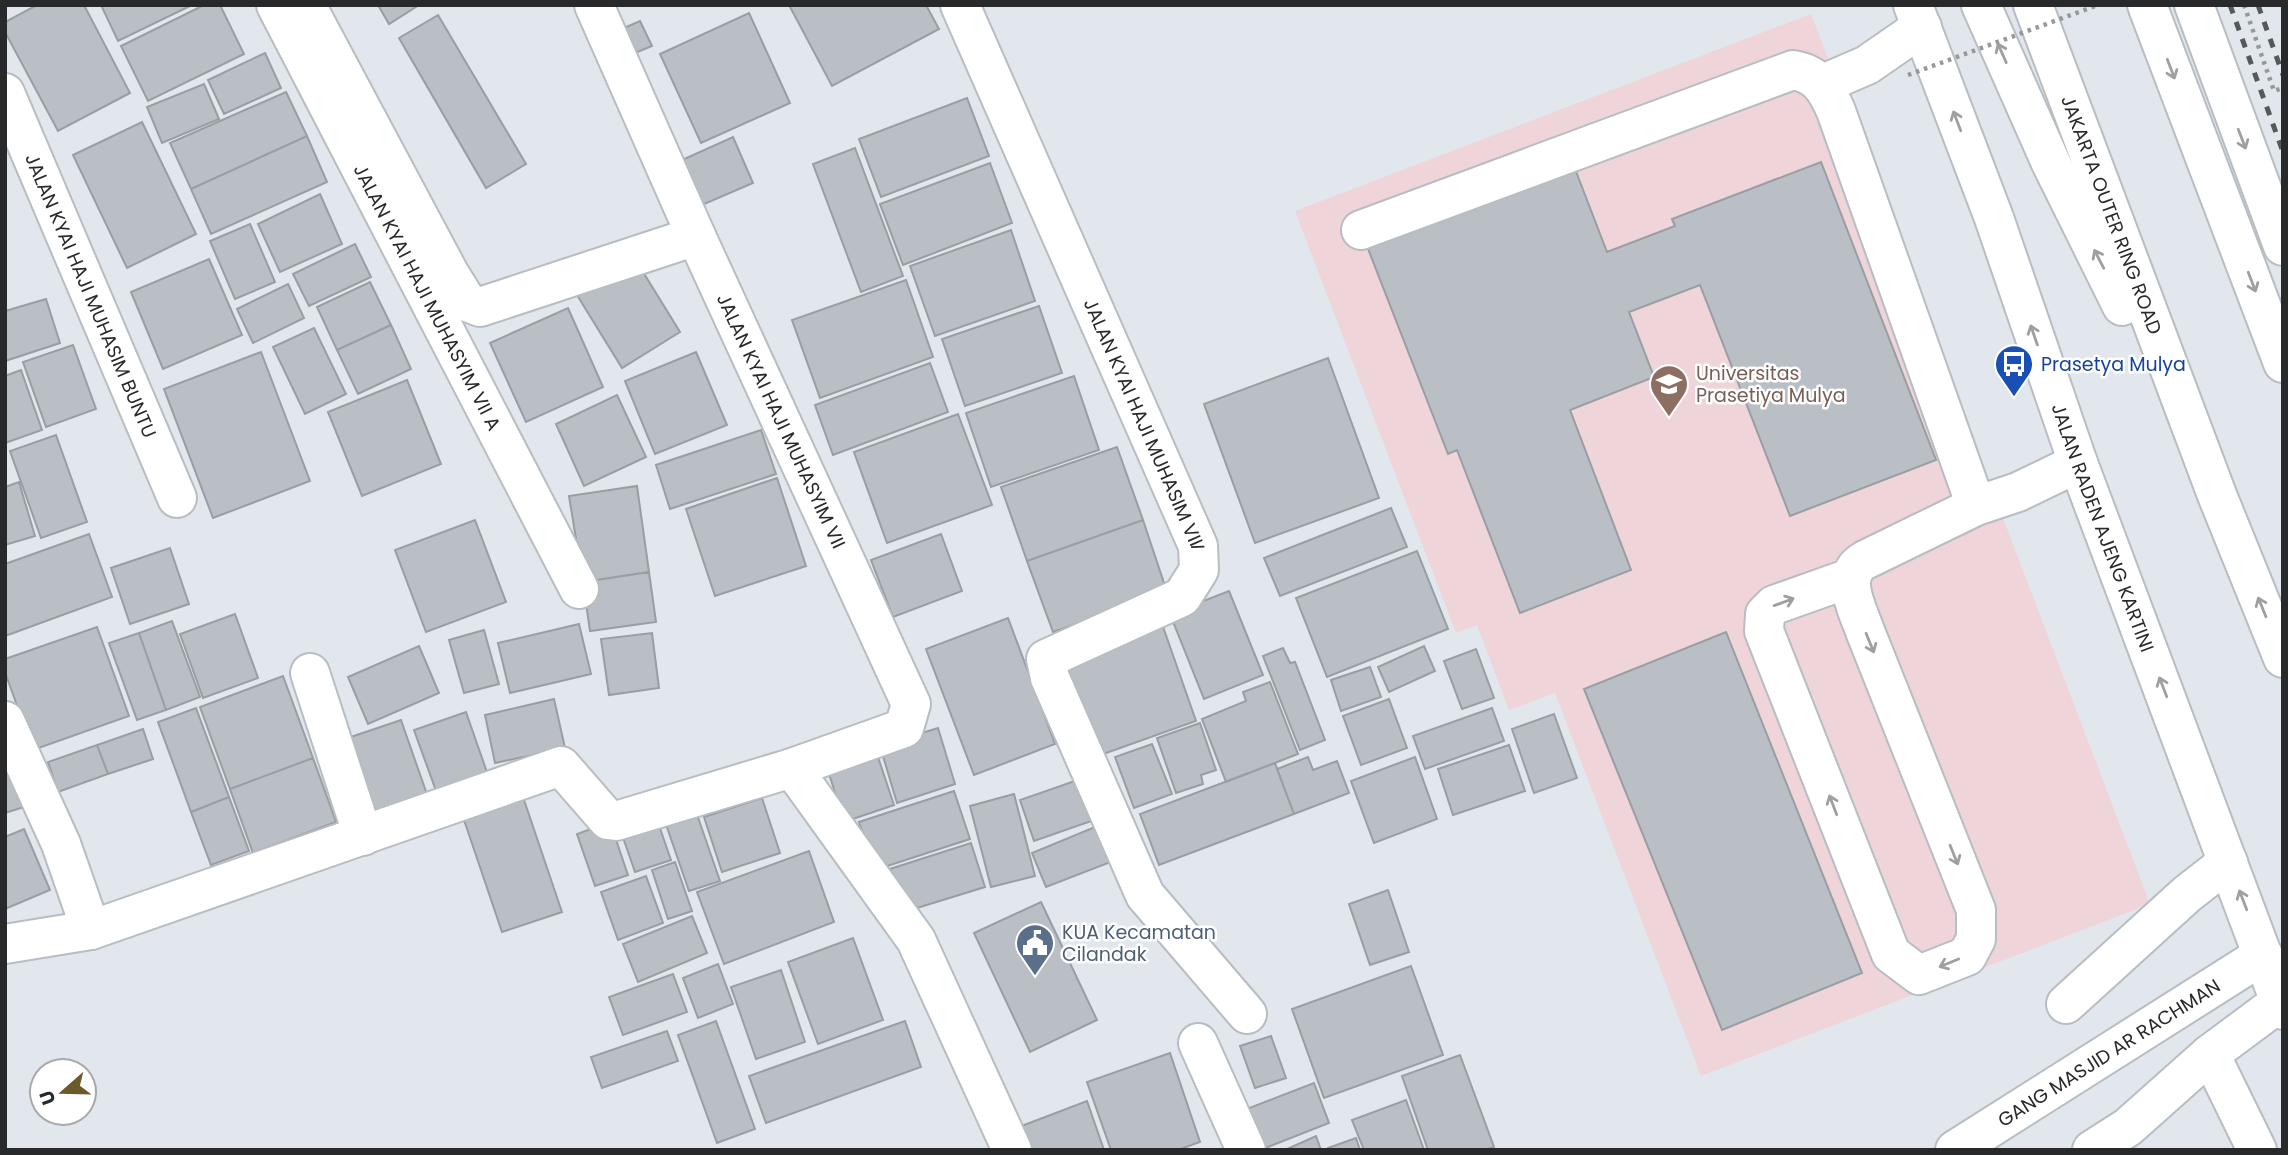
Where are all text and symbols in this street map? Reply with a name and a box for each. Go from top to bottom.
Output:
one-way arrow [1995,43,2008,64]
one-way arrow [2166,58,2179,80]
street label: JAKARTA OUTER RING ROAD [2055,91,2169,338]
one-way arrow [1950,111,1963,133]
one-way arrow [2236,127,2249,149]
street label: JALAN KYAI HAJI MUHASIM BUNTU [19,149,163,442]
street label: JALAN KYAI HAJI MUHASYIM VII A [347,159,508,435]
one-way arrow [2092,249,2106,270]
one-way arrow [2247,270,2259,292]
street label: JALAN KYAI HAJI MUHASYIM VII [710,289,852,553]
street label: JALAN KYAI HAJI MUHASIM VIII [1077,294,1212,550]
one-way arrow [2027,325,2039,347]
bus stop icon: Prasetya Mulya [1993,343,2035,398]
place label: Prasetya Mulya [2041,351,2186,378]
place label: Universitas Prasetiya Mulya [1696,360,1846,409]
school or university icon: Universitas Prasetiya Mulya [1648,363,1690,418]
street label: JALAN RADEN AJENG KARTINI [2045,400,2161,656]
one-way arrow [1773,594,1795,607]
one-way arrow [2254,596,2267,618]
one-way arrow [1864,632,1877,654]
one-way arrow [2155,677,2168,699]
one-way arrow [1825,794,1838,816]
one-way arrow [1949,843,1962,865]
one-way arrow [2235,890,2248,912]
place label: KUA Kecamatan Cilandak [1062,919,1216,968]
public building icon: KUA Kecamatan Cilandak [1014,922,1056,977]
one-way arrow [1939,958,1960,971]
street label: GANG MASJID AR RACHMAN [1992,972,2225,1133]
north arrow [28,1057,98,1127]
text: U [33,1087,62,1109]

